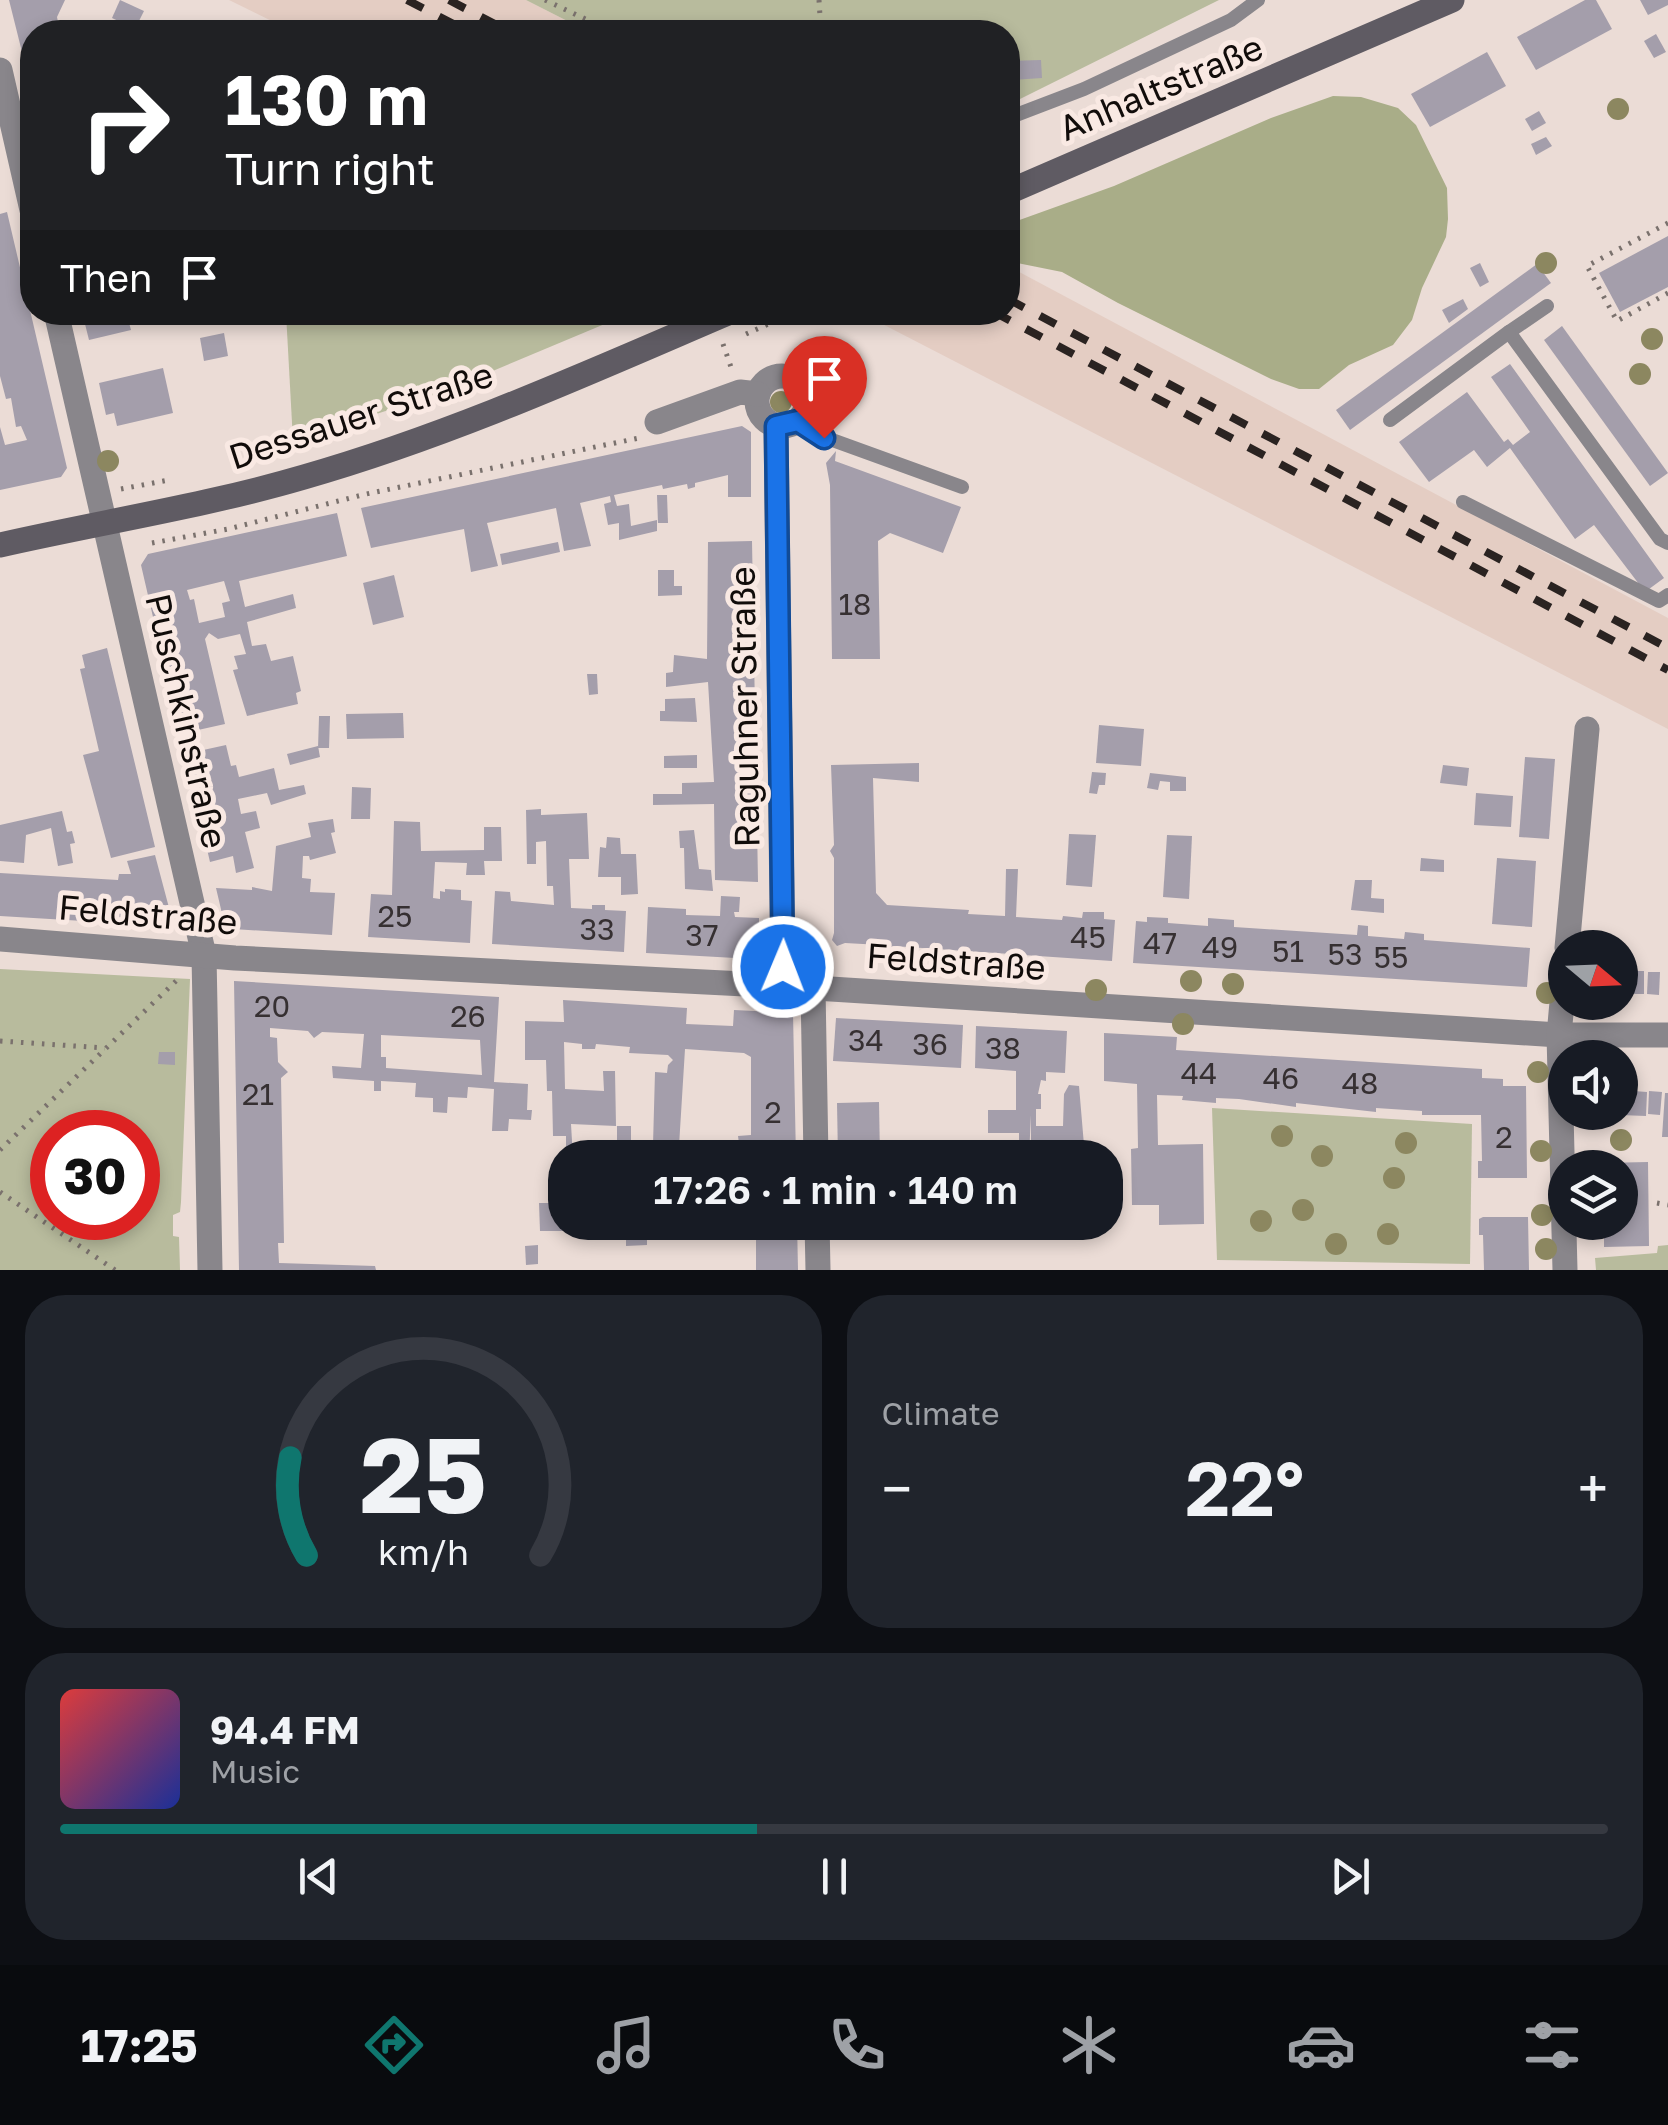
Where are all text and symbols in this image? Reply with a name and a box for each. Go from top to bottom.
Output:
street label: Anhaltstraße [1053,25,1269,149]
text: 130 m [225,56,428,140]
icon: right [60,60,190,190]
text: Turn right [225,141,435,195]
icon: arrive [172,250,227,305]
text: Then [60,255,152,300]
pin [782,336,867,439]
icon: arrive [797,351,852,406]
street label: Dessauer Straße [223,353,498,478]
street label: Raguhner Straße [721,566,767,848]
house number: 18 [839,586,871,622]
street label: Puschkinstraße [137,589,237,852]
street label: Feldstraße [57,885,239,943]
house number: 25 [378,898,412,934]
house number: 33 [579,911,615,947]
position arrow [731,915,835,1019]
house number: 37 [685,917,719,953]
house number: 45 [1070,919,1106,955]
house number: 47 [1143,925,1177,961]
house number: 49 [1202,929,1238,965]
north arrow [1548,930,1638,1020]
map controls [1548,930,1638,1240]
house number: 51 [1272,933,1304,969]
street label: Feldstraße [865,934,1047,988]
house number: 53 [1328,936,1362,972]
house number: 55 [1374,939,1408,975]
house number: 20 [254,988,290,1024]
house number: 26 [450,998,486,1034]
house number: 34 [848,1022,884,1058]
house number: 36 [912,1026,948,1062]
house number: 38 [985,1030,1021,1066]
button: sound [1548,1040,1638,1130]
house number: 44 [1181,1055,1217,1091]
house number: 46 [1263,1060,1299,1096]
house number: 48 [1342,1065,1378,1101]
house number: 21 [242,1076,274,1112]
house number: 2 [764,1094,782,1130]
speed limit sign: 30 [30,1110,160,1240]
house number: 2 [1495,1119,1513,1155]
button: layers [1548,1150,1638,1240]
text: 17:26 · 1 min · 140 m [653,1167,1018,1212]
text: Climate [882,1394,1000,1432]
text: 25 [360,1411,487,1536]
text: 22° [1185,1442,1304,1533]
text: − [882,1455,912,1521]
text: + [1578,1455,1608,1521]
text: km/h [378,1530,469,1573]
text: 94.4 FM [210,1707,360,1752]
text: Music [210,1752,300,1790]
icon: previous [291,1849,346,1904]
icon: pause [807,1849,862,1904]
icon: next [1323,1849,1378,1904]
icon: directions [359,2010,429,2080]
icon: music [591,2010,661,2080]
icon: phone [822,2010,892,2080]
icon: climate [1054,2010,1124,2080]
icon: car [1286,2010,1356,2080]
icon: filters [1517,2010,1587,2080]
text: 17:25 [81,2018,198,2072]

